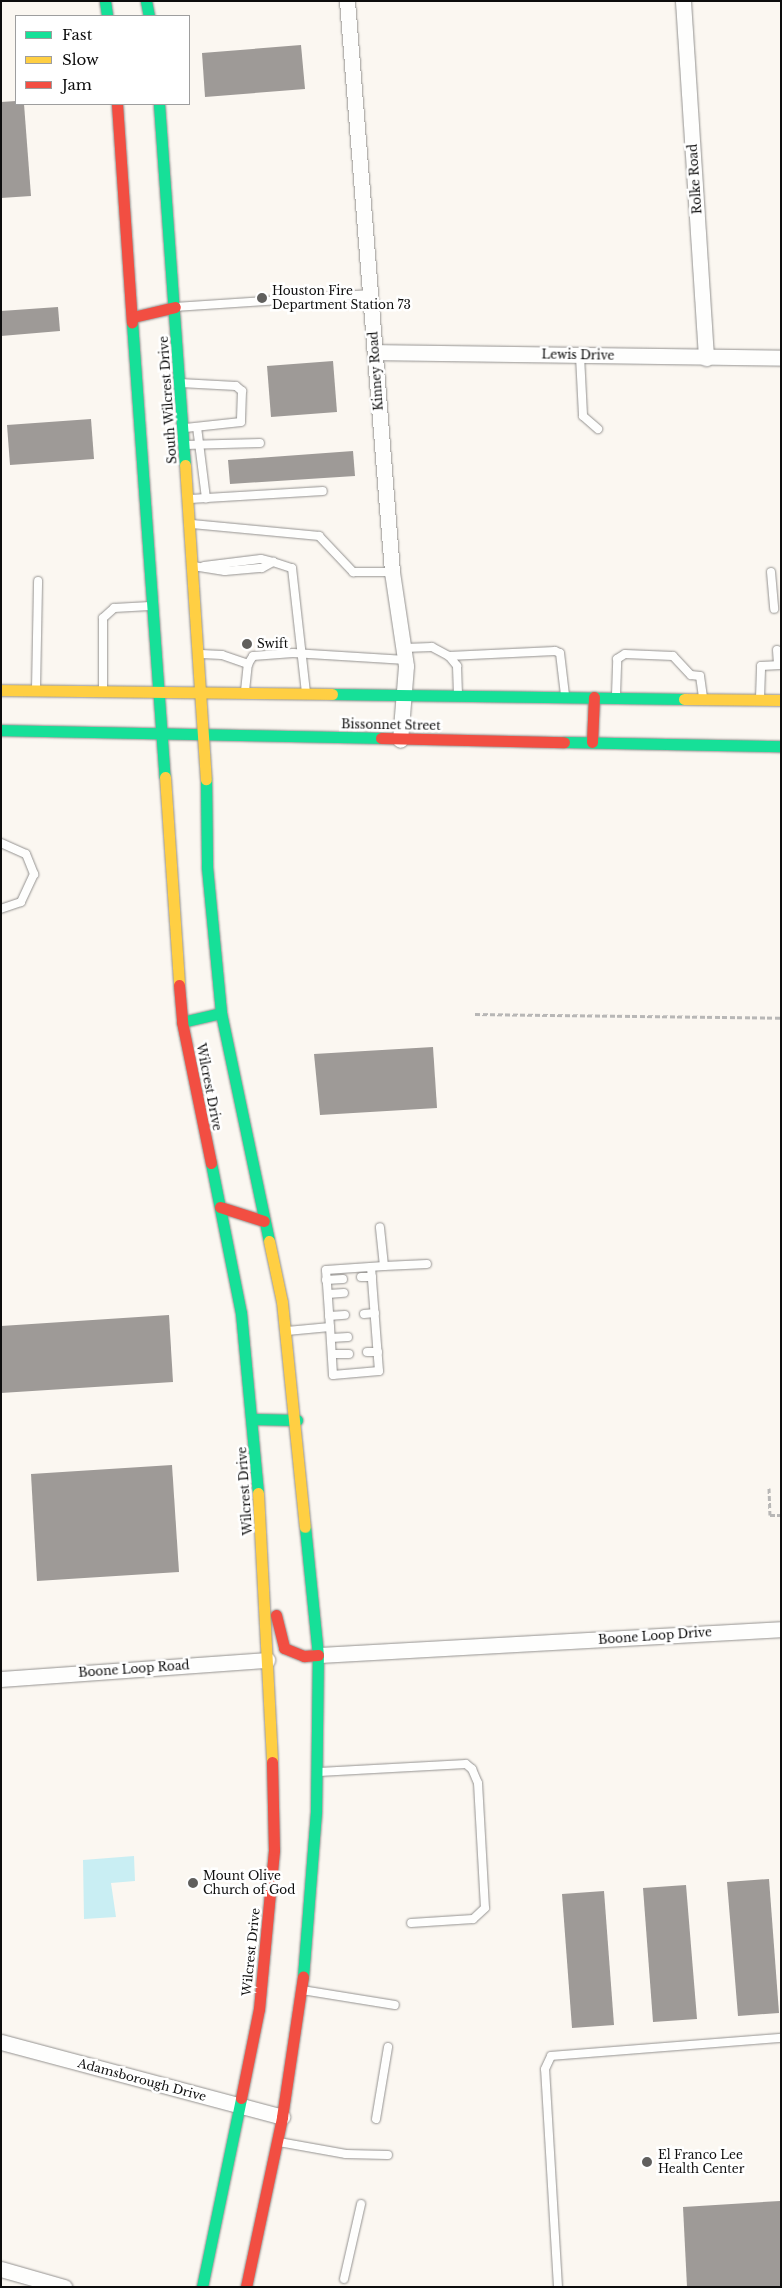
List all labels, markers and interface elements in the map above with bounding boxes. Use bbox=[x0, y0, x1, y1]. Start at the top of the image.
legend bbox=[15, 15, 190, 105]
text: Fast bbox=[62, 25, 92, 44]
text: Slow bbox=[62, 50, 99, 69]
text: Jam bbox=[62, 75, 92, 94]
street label: Rolke Road bbox=[685, 143, 705, 215]
place label: Houston Fire Department Station 73 bbox=[272, 284, 411, 312]
marker: Houston Fire Department Station 73 bbox=[256, 292, 268, 304]
street label: Kinney Road bbox=[366, 331, 386, 411]
street label: South Wilcrest Drive bbox=[156, 335, 180, 465]
street label: Lewis Drive bbox=[541, 347, 615, 363]
place label: Swift bbox=[257, 637, 288, 651]
marker: Swift bbox=[241, 638, 253, 650]
street label: Bissonnet Street bbox=[341, 717, 441, 733]
street label: Wilcrest Drive bbox=[193, 1042, 225, 1132]
street label: Wilcrest Drive bbox=[235, 1446, 255, 1536]
street label: Boone Loop Drive bbox=[598, 1625, 712, 1647]
street label: Boone Loop Road bbox=[78, 1658, 190, 1680]
place label: Mount Olive Church of God bbox=[203, 1869, 295, 1897]
marker: Mount Olive Church of God bbox=[187, 1877, 199, 1889]
street label: Wilcrest Drive bbox=[239, 1907, 263, 1997]
street label: Adamsborough Drive bbox=[76, 2056, 208, 2104]
place label: El Franco Lee Health Center bbox=[658, 2148, 744, 2176]
marker: El Franco Lee Health Center bbox=[640, 2155, 654, 2169]

